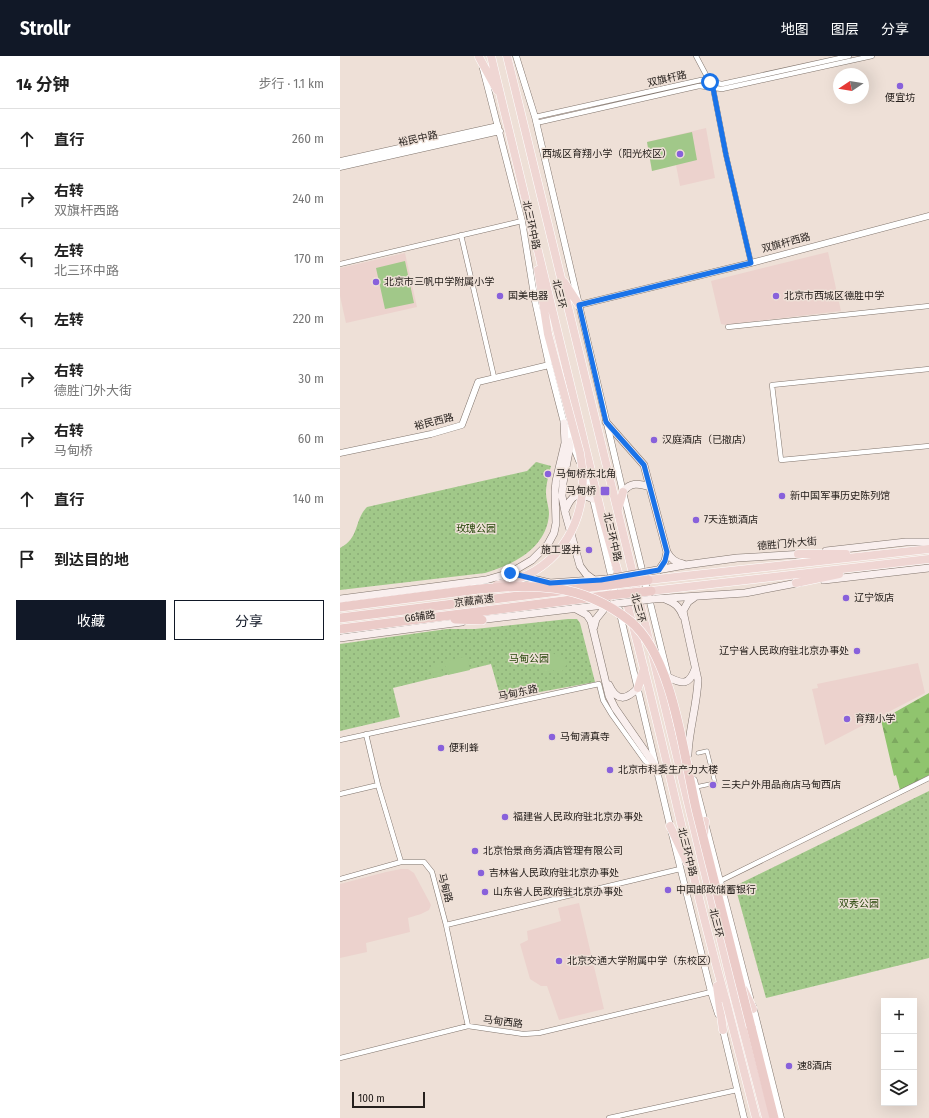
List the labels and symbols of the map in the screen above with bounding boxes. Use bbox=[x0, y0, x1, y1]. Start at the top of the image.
north arrow bbox=[833, 68, 869, 104]
street label: 双旗杆路 bbox=[646, 69, 688, 89]
route start bbox=[701, 73, 719, 91]
marker: 便宜坊 bbox=[895, 81, 905, 91]
place label: 便宜坊 bbox=[885, 92, 915, 104]
street label: 裕民中路 bbox=[397, 129, 439, 149]
place label: 西城区育翔小学（阳光校区） bbox=[542, 148, 672, 160]
marker: 西城区育翔小学（阳光校区） bbox=[675, 149, 685, 159]
street label: 北三环中路 bbox=[520, 199, 542, 251]
street label: 双旗杆西路 bbox=[760, 231, 812, 255]
place label: 北京市三帆中学附属小学 bbox=[384, 276, 494, 288]
marker: 北京市三帆中学附属小学 bbox=[371, 277, 381, 287]
street label: 北三环 bbox=[550, 278, 568, 310]
place label: 国美电器 bbox=[508, 290, 548, 302]
place label: 北京市西城区德胜中学 bbox=[784, 290, 884, 302]
marker: 国美电器 bbox=[495, 291, 505, 301]
marker: 北京市西城区德胜中学 bbox=[771, 291, 781, 301]
street label: 裕民西路 bbox=[413, 411, 455, 433]
place label: 汉庭酒店（已撤店） bbox=[662, 434, 752, 446]
marker: 汉庭酒店（已撤店） bbox=[649, 435, 659, 445]
place label: 马甸桥东北角 bbox=[556, 468, 616, 480]
marker: 马甸桥东北角 bbox=[543, 469, 553, 479]
place label: 马甸桥 bbox=[566, 485, 596, 497]
marker: 马甸桥 bbox=[599, 485, 611, 497]
place label: 新中国军事历史陈列馆 bbox=[790, 490, 890, 502]
marker: 新中国军事历史陈列馆 bbox=[777, 491, 787, 501]
street label: 北三环中路 bbox=[601, 511, 623, 563]
place label: 7天连锁酒店 bbox=[704, 514, 758, 526]
marker: 7天连锁酒店 bbox=[691, 515, 701, 525]
park label: 玫瑰公园 bbox=[456, 523, 496, 535]
street label: 德胜门外大街 bbox=[757, 535, 817, 553]
place label: 施工竖井 bbox=[541, 544, 581, 556]
marker: 施工竖井 bbox=[584, 545, 594, 555]
route end bbox=[501, 564, 519, 582]
street label: 北三环 bbox=[628, 592, 648, 624]
place label: 辽宁饭店 bbox=[854, 592, 894, 604]
street label: 京藏高速 bbox=[453, 593, 495, 609]
marker: 辽宁饭店 bbox=[841, 593, 851, 603]
street label: G6辅路 bbox=[404, 609, 436, 625]
place label: 辽宁省人民政府驻北京办事处 bbox=[719, 645, 849, 657]
marker: 辽宁省人民政府驻北京办事处 bbox=[852, 646, 862, 656]
park label: 马甸公园 bbox=[509, 653, 549, 665]
street label: 马甸东路 bbox=[497, 683, 539, 703]
place label: 育翔小学 bbox=[855, 713, 895, 725]
marker: 育翔小学 bbox=[842, 714, 852, 724]
place label: 马甸清真寺 bbox=[560, 731, 610, 743]
marker: 马甸清真寺 bbox=[547, 732, 557, 742]
place label: 便利蜂 bbox=[449, 742, 479, 754]
marker: 便利蜂 bbox=[436, 743, 446, 753]
place label: 北京市科委生产力大楼 bbox=[618, 764, 718, 776]
marker: 北京市科委生产力大楼 bbox=[605, 765, 615, 775]
place label: 三夫户外用品商店马甸西店 bbox=[721, 779, 841, 791]
marker: 三夫户外用品商店马甸西店 bbox=[708, 780, 718, 790]
place label: 福建省人民政府驻北京办事处 bbox=[513, 811, 643, 823]
marker: 福建省人民政府驻北京办事处 bbox=[500, 812, 510, 822]
street label: 北三环中路 bbox=[675, 826, 699, 878]
place label: 北京怡景商务酒店管理有限公司 bbox=[483, 845, 623, 857]
marker: 北京怡景商务酒店管理有限公司 bbox=[470, 846, 480, 856]
place label: 吉林省人民政府驻北京办事处 bbox=[489, 867, 619, 879]
marker: 吉林省人民政府驻北京办事处 bbox=[476, 868, 486, 878]
street label: 马甸路 bbox=[435, 872, 455, 904]
place label: 中国邮政储蓄银行 bbox=[676, 884, 756, 896]
marker: 中国邮政储蓄银行 bbox=[663, 885, 673, 895]
place label: 山东省人民政府驻北京办事处 bbox=[493, 886, 623, 898]
marker: 山东省人民政府驻北京办事处 bbox=[480, 887, 490, 897]
park label: 双秀公园 bbox=[839, 898, 879, 910]
street label: 北三环 bbox=[707, 907, 725, 939]
place label: 北京交通大学附属中学（东校区） bbox=[567, 955, 717, 967]
marker: 北京交通大学附属中学（东校区） bbox=[554, 956, 564, 966]
street label: 马甸西路 bbox=[482, 1014, 524, 1030]
place label: 速8酒店 bbox=[797, 1060, 832, 1072]
marker: 速8酒店 bbox=[784, 1061, 794, 1071]
scale bar bbox=[352, 1090, 425, 1109]

